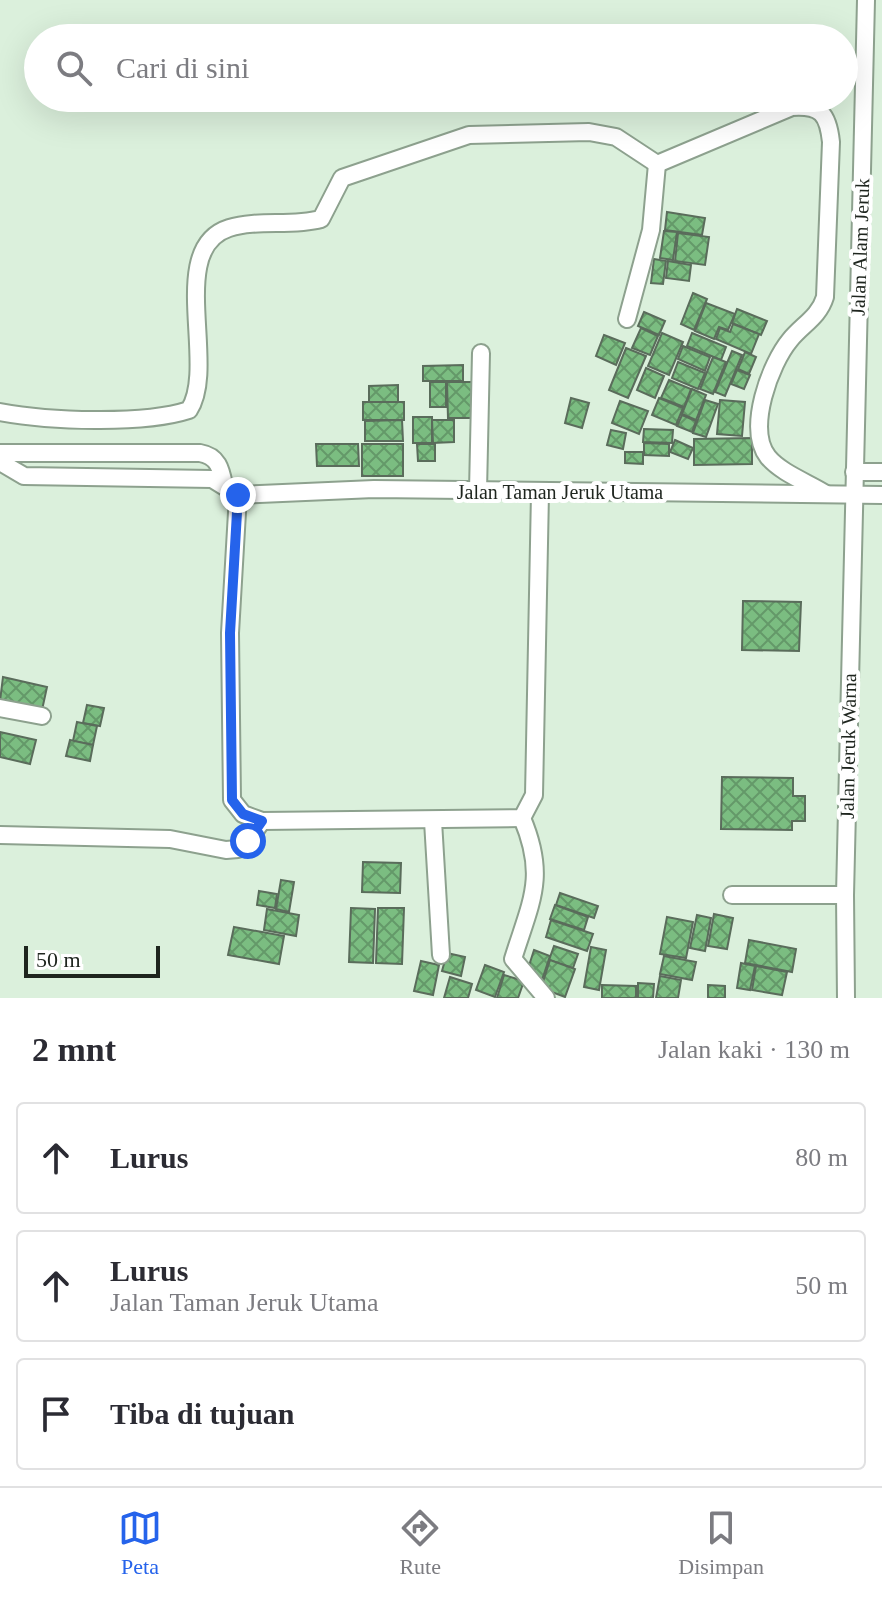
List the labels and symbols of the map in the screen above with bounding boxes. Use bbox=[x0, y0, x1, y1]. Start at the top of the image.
street label: Jalan Alam Jeruk bbox=[847, 178, 873, 316]
route end bbox=[220, 477, 256, 513]
street label: Jalan Taman Jeruk Utama bbox=[457, 481, 663, 503]
street label: Jalan Jeruk Warna bbox=[836, 673, 860, 819]
route start bbox=[230, 823, 266, 859]
scale bar bbox=[24, 942, 160, 978]

